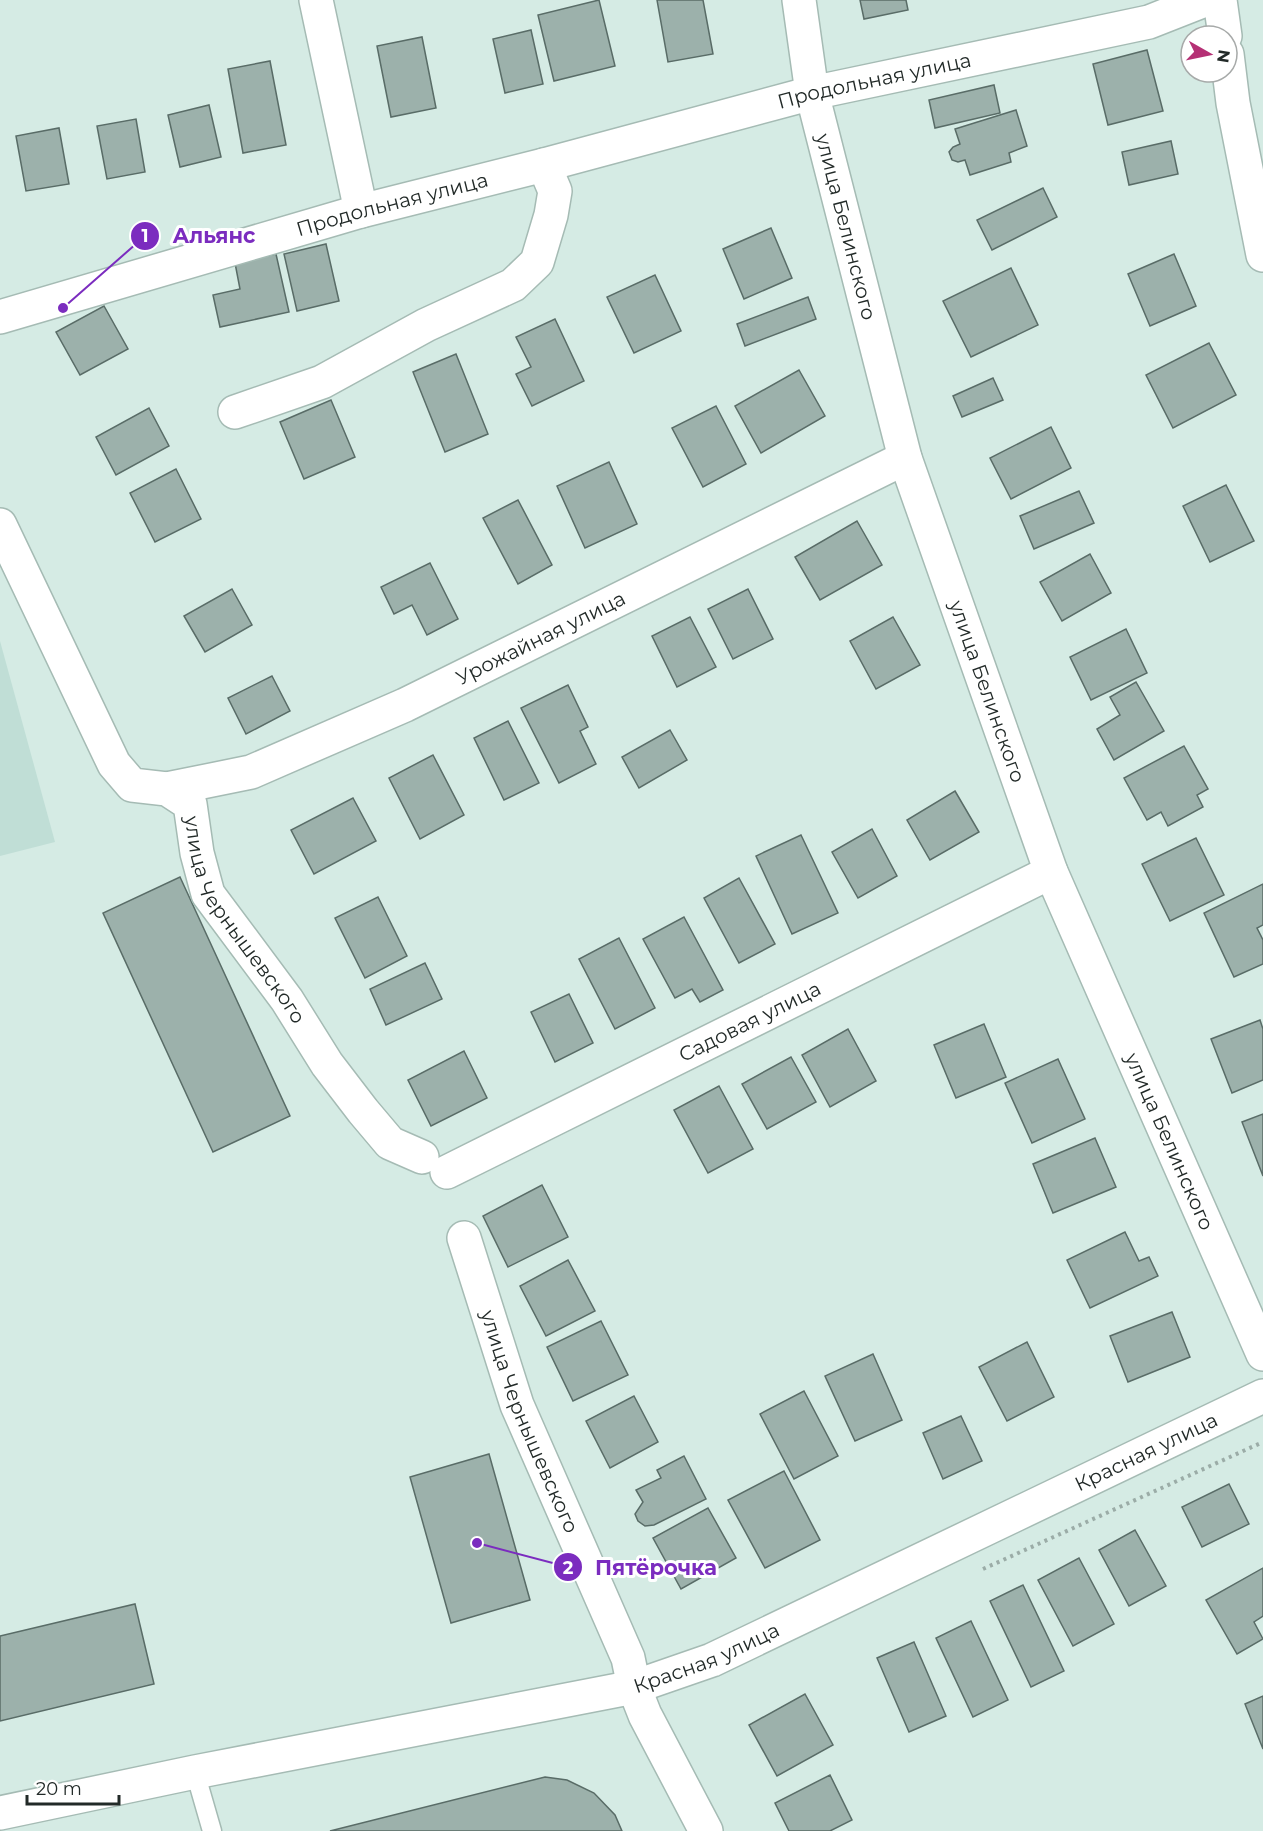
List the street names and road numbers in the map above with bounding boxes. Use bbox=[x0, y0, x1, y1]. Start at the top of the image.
street label: Продольная улица bbox=[775, 48, 973, 114]
street label: улица Белинского bbox=[811, 130, 881, 322]
street label: Продольная улица bbox=[293, 168, 491, 241]
street label: Урожайная улица bbox=[452, 586, 629, 690]
street label: улица Белинского bbox=[944, 596, 1030, 786]
street label: улица Чернышевского bbox=[180, 813, 311, 1028]
street label: Садовая улица bbox=[675, 976, 825, 1067]
street label: улица Белинского bbox=[1120, 1048, 1219, 1234]
street label: улица Чернышевского bbox=[475, 1306, 584, 1537]
street label: Красная улица bbox=[1071, 1408, 1221, 1496]
street label: Красная улица bbox=[630, 1618, 783, 1698]

